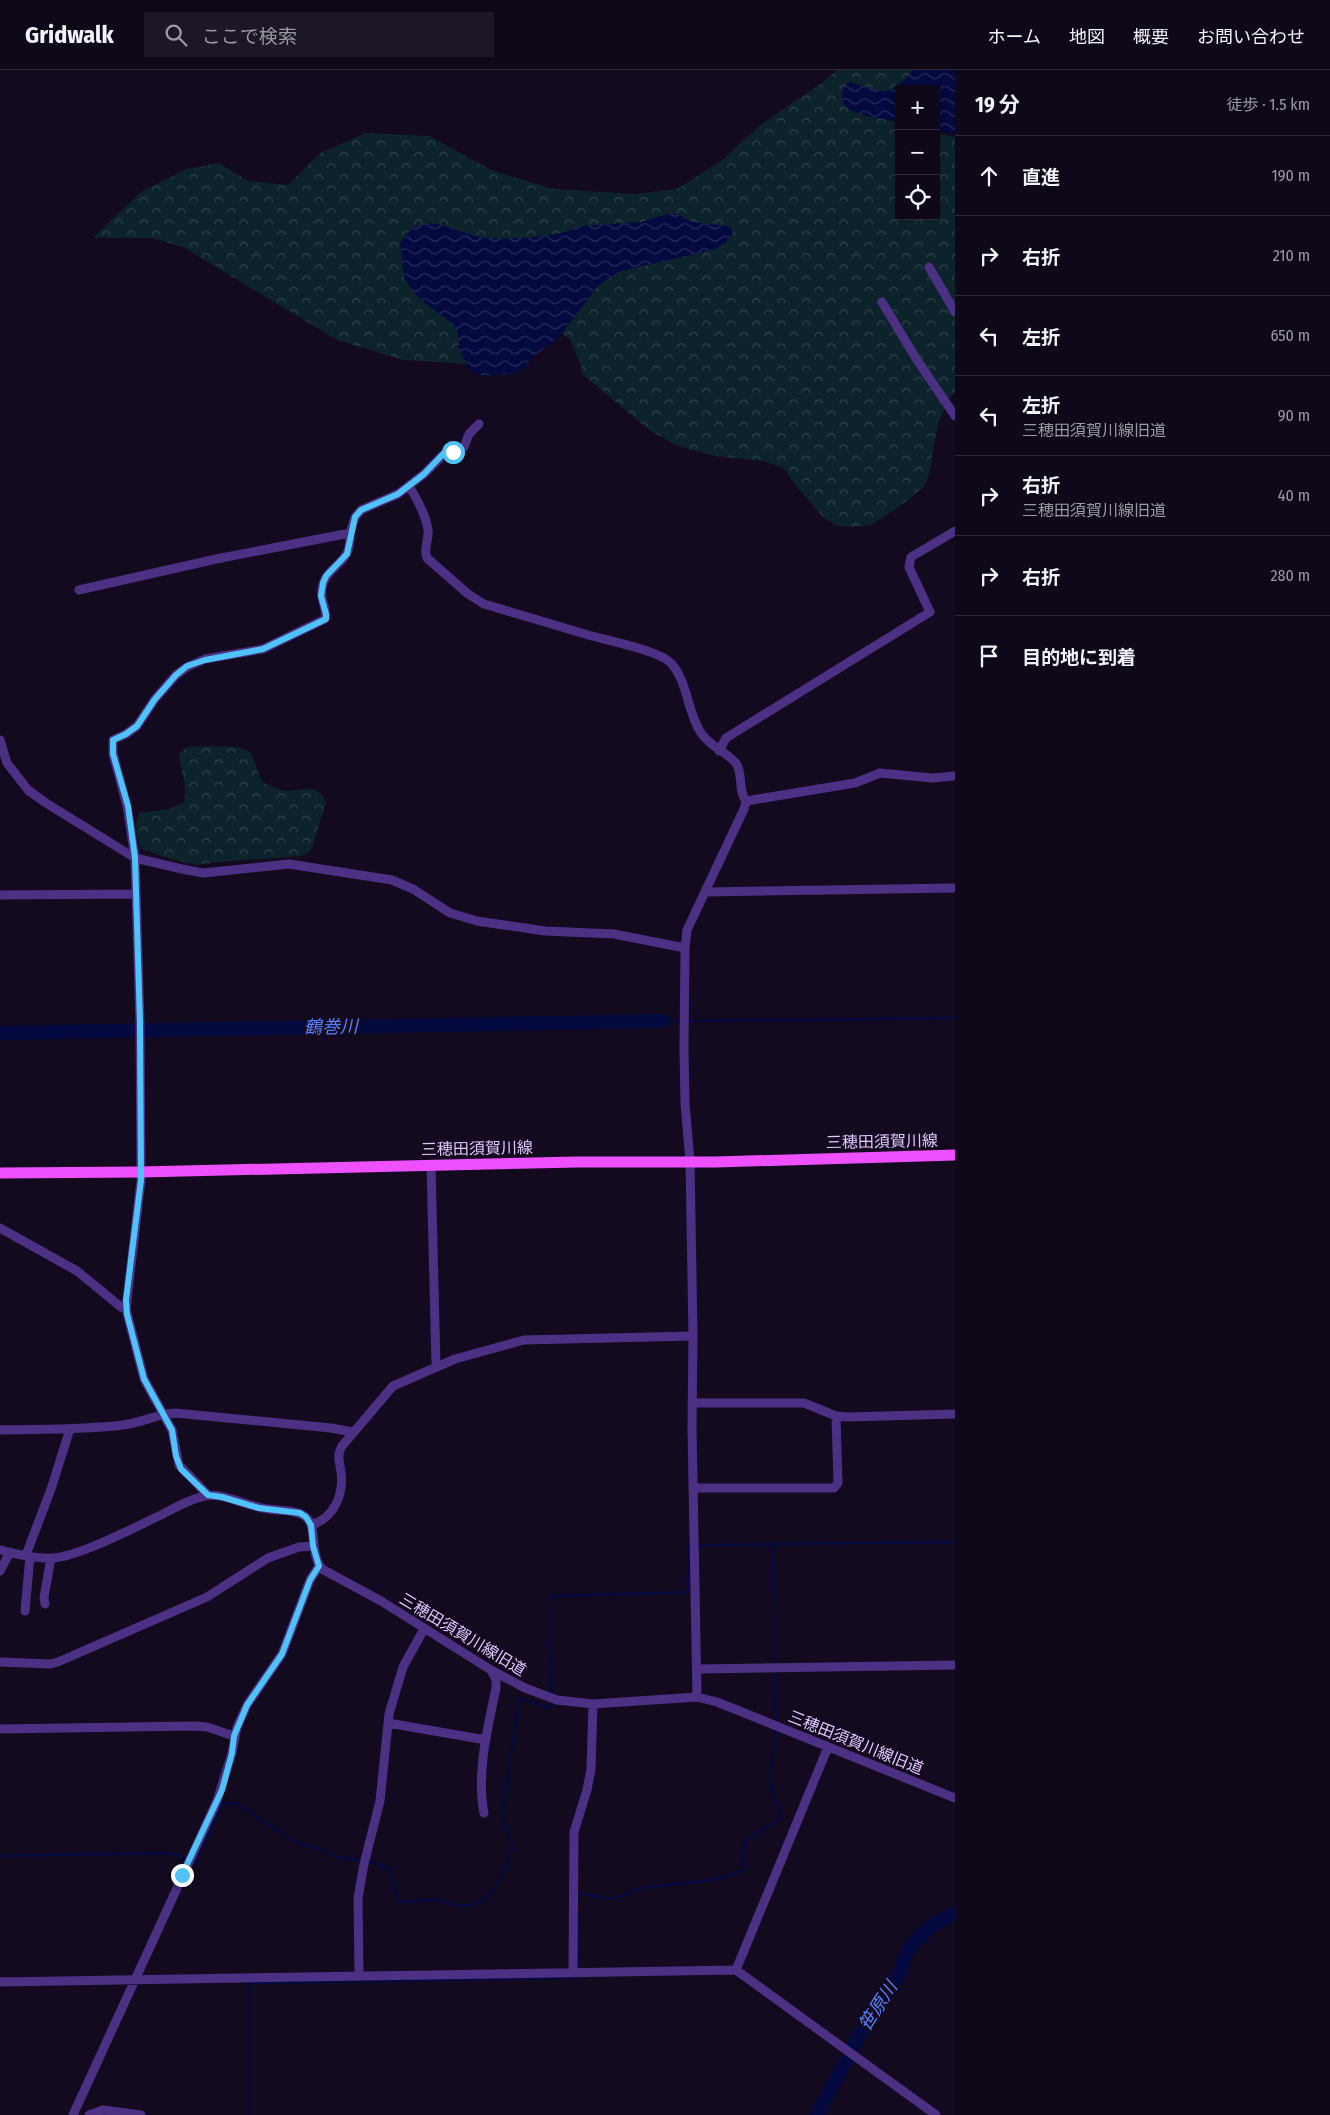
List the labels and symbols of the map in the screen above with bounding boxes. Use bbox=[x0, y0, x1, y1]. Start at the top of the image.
route start bbox=[442, 441, 465, 464]
water label: 鶴巻川 bbox=[304, 1015, 360, 1038]
street label: 三穂田須賀川線 bbox=[826, 1131, 938, 1152]
street label: 三穂田須賀川線 bbox=[421, 1138, 533, 1159]
street label: 三穂田須賀川線旧道 bbox=[396, 1589, 529, 1680]
street label: 三穂田須賀川線旧道 bbox=[785, 1707, 926, 1778]
route end bbox=[171, 1864, 194, 1887]
water label: 笹原川 bbox=[854, 1976, 903, 2035]

